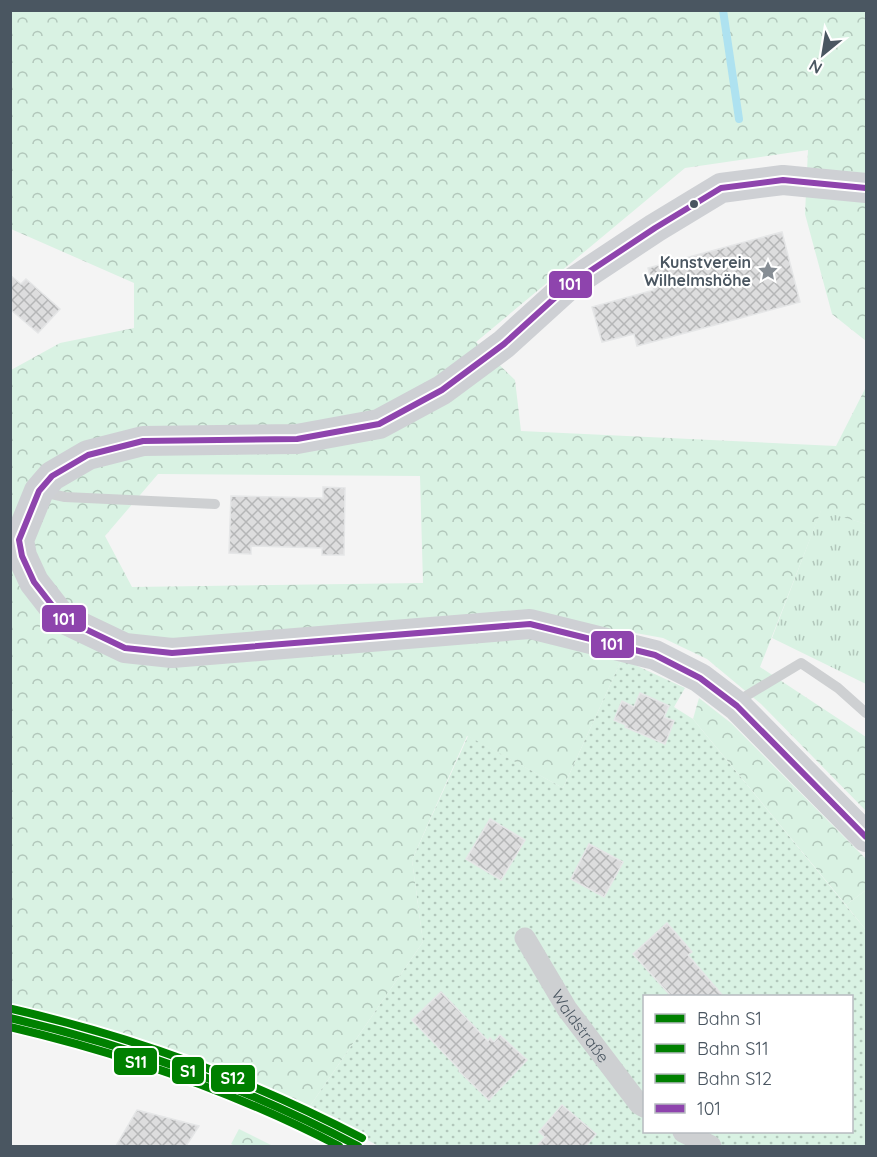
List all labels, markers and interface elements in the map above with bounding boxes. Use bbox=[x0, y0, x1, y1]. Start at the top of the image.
north arrow bbox=[793, 24, 853, 84]
text: N bbox=[805, 55, 826, 79]
unlabelled marker bbox=[688, 198, 700, 210]
place label: Kunstverein Wilhelmshöhe bbox=[644, 252, 751, 290]
place icon: Kunstverein Wilhelmshöhe bbox=[756, 259, 780, 283]
line badge: 101 bbox=[548, 270, 593, 299]
text: 101 bbox=[559, 274, 581, 294]
line badge: 101 bbox=[41, 604, 87, 633]
text: 101 bbox=[53, 609, 75, 629]
line badge: 101 bbox=[590, 630, 635, 659]
text: 101 bbox=[601, 634, 623, 654]
street label: Waldstraße bbox=[548, 986, 614, 1066]
legend bbox=[643, 995, 853, 1133]
text: Bahn S1 bbox=[697, 1007, 762, 1030]
text: Bahn S11 bbox=[697, 1037, 769, 1060]
line badge: S11 bbox=[113, 1047, 158, 1076]
text: S11 bbox=[125, 1052, 147, 1072]
line badge: S1 bbox=[171, 1056, 205, 1085]
text: S1 bbox=[180, 1061, 196, 1081]
line badge: S12 bbox=[210, 1064, 256, 1093]
text: Bahn S12 bbox=[697, 1067, 772, 1090]
text: S12 bbox=[221, 1068, 245, 1088]
text: 101 bbox=[697, 1097, 721, 1120]

